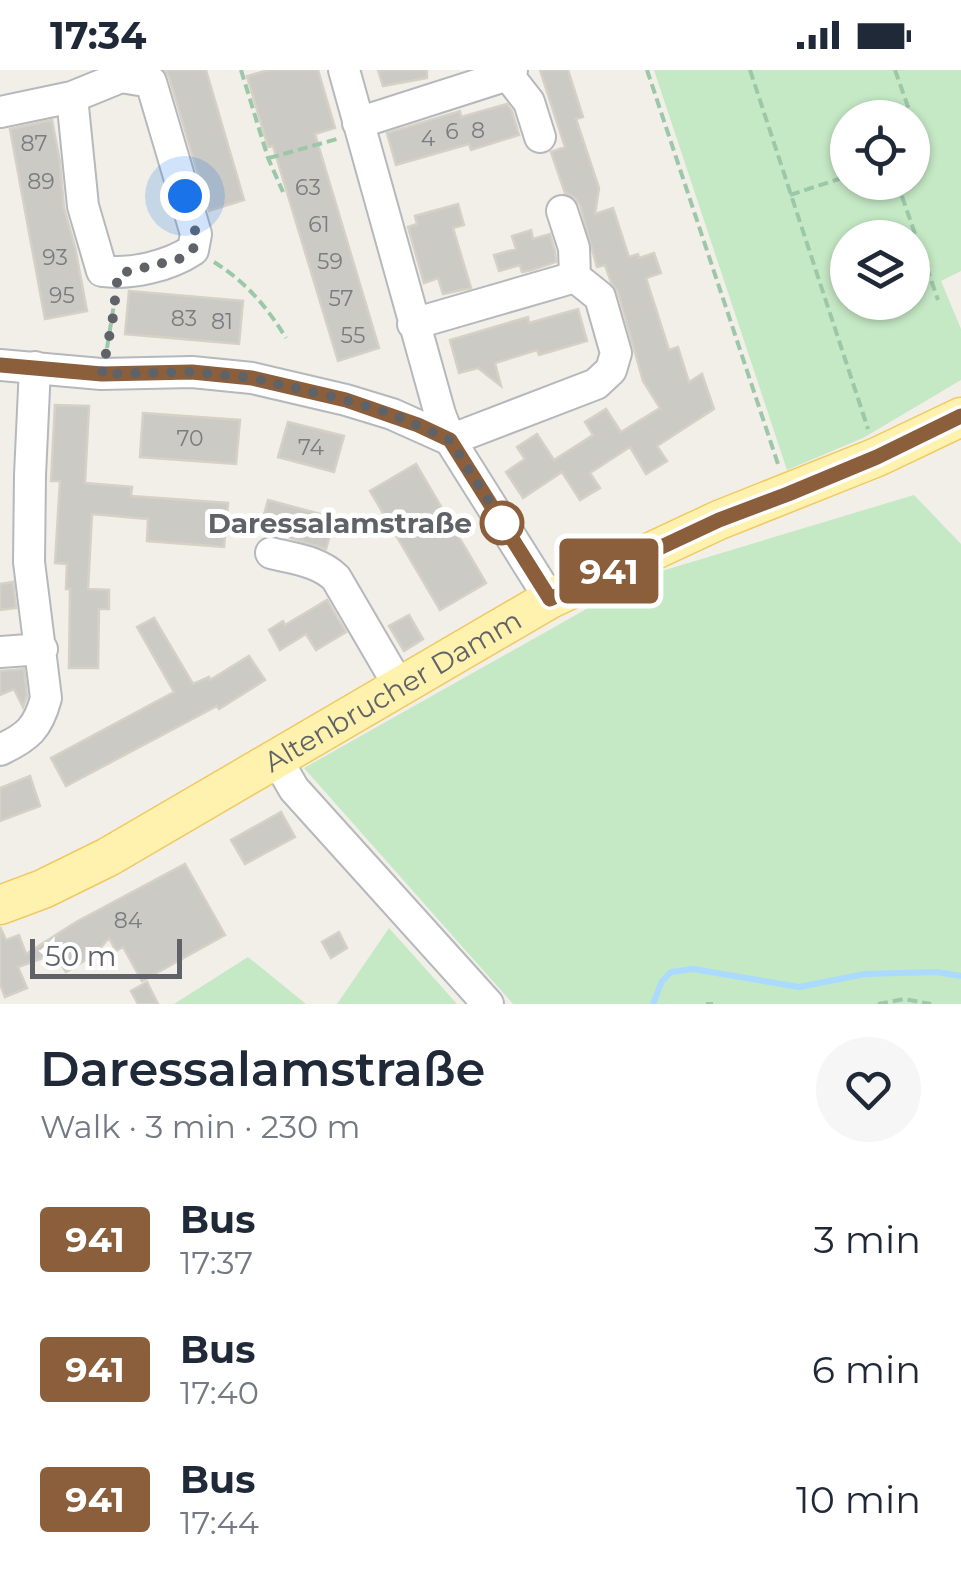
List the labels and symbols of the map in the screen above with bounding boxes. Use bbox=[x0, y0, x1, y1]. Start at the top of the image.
house number: 8 bbox=[471, 117, 485, 144]
house number: 6 bbox=[445, 118, 459, 145]
house number: 4 bbox=[421, 125, 436, 152]
house number: 87 bbox=[21, 130, 48, 157]
house number: 89 bbox=[27, 168, 55, 195]
your location bbox=[160, 171, 210, 221]
house number: 63 bbox=[295, 174, 321, 201]
house number: 61 bbox=[308, 211, 330, 238]
house number: 93 bbox=[42, 244, 68, 271]
house number: 59 bbox=[317, 248, 343, 275]
house number: 95 bbox=[49, 282, 75, 309]
house number: 57 bbox=[328, 285, 354, 312]
house number: 83 bbox=[171, 305, 197, 332]
house number: 81 bbox=[211, 308, 233, 335]
house number: 55 bbox=[341, 322, 365, 349]
house number: 70 bbox=[176, 425, 204, 452]
house number: 74 bbox=[298, 434, 324, 461]
marker: Daressalamstraße bbox=[481, 502, 523, 544]
place label: Daressalamstraße bbox=[208, 506, 472, 540]
line badge: 941 bbox=[552, 538, 666, 604]
street label: Altenbrucher Damm bbox=[258, 602, 527, 779]
house number: 84 bbox=[114, 907, 143, 934]
scale bar bbox=[30, 934, 182, 978]

